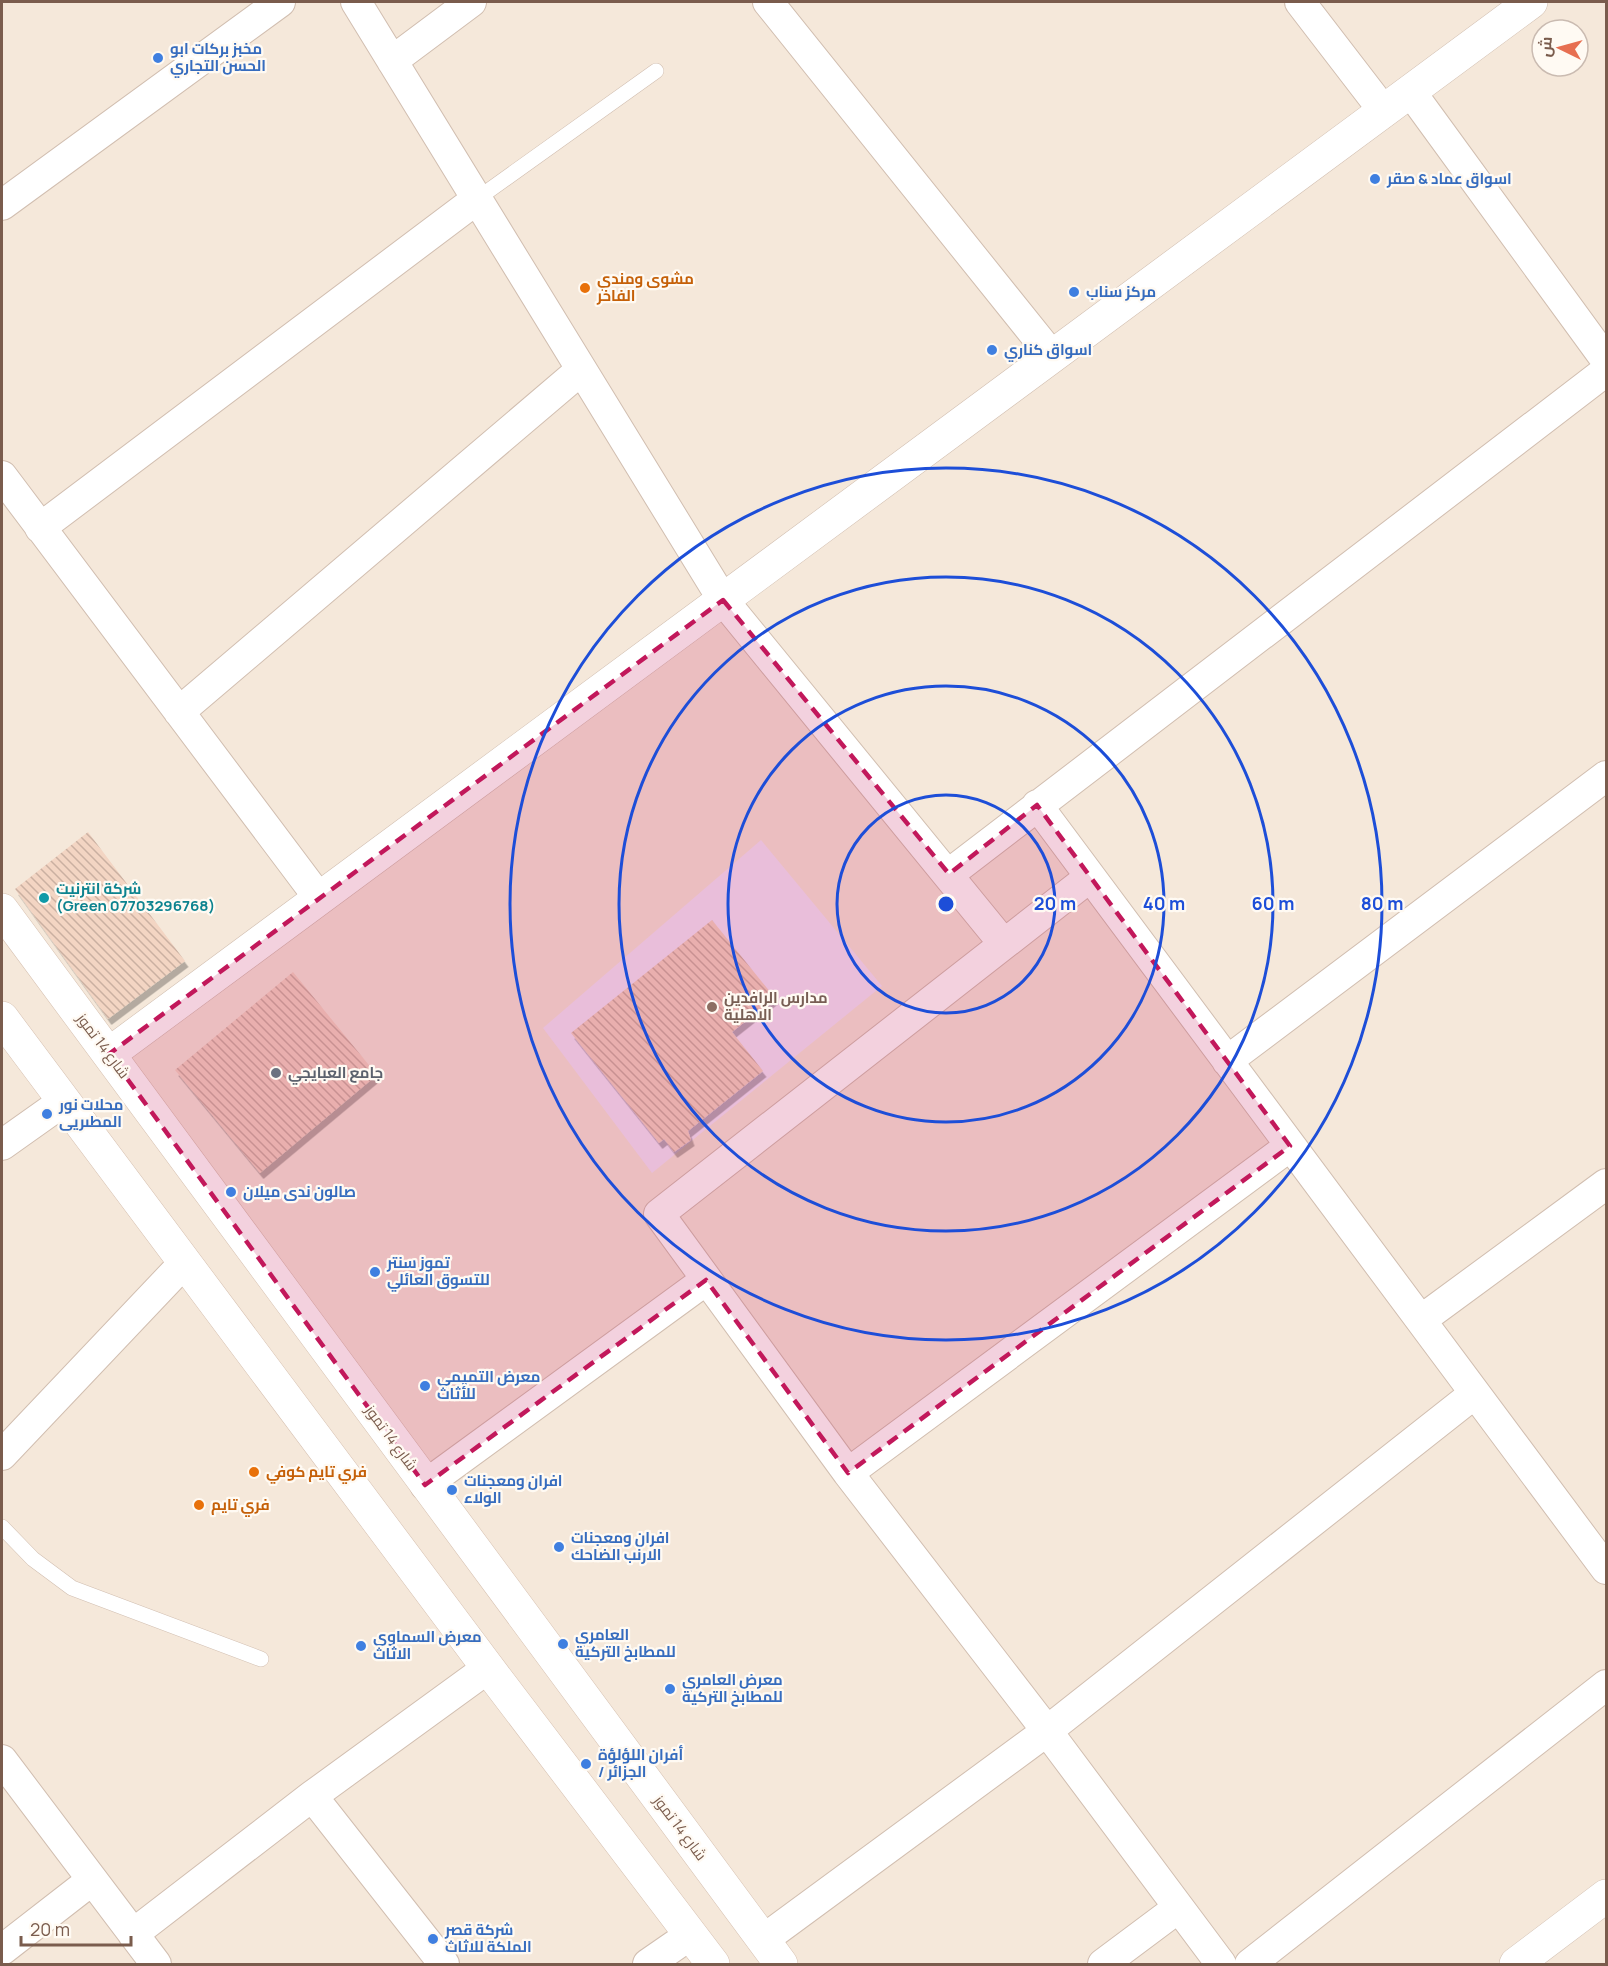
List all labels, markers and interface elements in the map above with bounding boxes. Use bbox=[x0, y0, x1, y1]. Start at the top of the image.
north arrow bbox=[1530, 18, 1590, 78]
text: ش bbox=[1533, 36, 1557, 58]
place label: مخبز بركات ابو الحسن التجاري bbox=[170, 38, 266, 78]
marker: مخبز بركات ابو الحسن التجاري bbox=[151, 51, 165, 65]
place label: اسواق عماد & صقر bbox=[1386, 168, 1512, 189]
marker: اسواق عماد & صقر bbox=[1368, 172, 1382, 186]
place label: مشوى ومندي الفاخر bbox=[596, 268, 694, 306]
marker: مشوى ومندي الفاخر bbox=[578, 281, 592, 295]
place label: مركز سناب bbox=[1086, 281, 1156, 302]
marker: مركز سناب bbox=[1067, 285, 1081, 299]
place label: اسواق كناري bbox=[1004, 339, 1092, 362]
marker: اسواق كناري bbox=[985, 343, 999, 357]
place label: شركة انترنيت (Green 07703296768) bbox=[56, 878, 215, 916]
marker: شركة انترنيت (Green 07703296768) bbox=[37, 891, 51, 905]
text: 20 m bbox=[1034, 891, 1076, 915]
text: 40 m bbox=[1143, 891, 1185, 915]
text: 60 m bbox=[1252, 891, 1294, 915]
text: 80 m bbox=[1361, 891, 1403, 915]
centre of rings bbox=[936, 894, 956, 914]
place label: مدارس الرافدين اﻻهلية bbox=[724, 987, 828, 1025]
marker: مدارس الرافدين اﻻهلية bbox=[705, 1000, 719, 1014]
street label: شارع 14 تموز bbox=[71, 1008, 135, 1083]
place label: جامع العبايجي bbox=[288, 1062, 383, 1085]
marker: جامع العبايجي bbox=[269, 1066, 283, 1080]
place label: محلات نور المطىريى bbox=[58, 1094, 124, 1132]
marker: محلات نور المطىريى bbox=[40, 1107, 54, 1121]
place label: صالون ندى ميلان bbox=[243, 1181, 356, 1202]
marker: صالون ندى ميلان bbox=[224, 1185, 238, 1199]
place label: تموز سنتر للتسوق العائلي bbox=[386, 1252, 490, 1292]
marker: تموز سنتر للتسوق العائلي bbox=[368, 1265, 382, 1279]
place label: معرض التميمي للأثاث bbox=[437, 1366, 540, 1404]
marker: معرض التميمي للأثاث bbox=[418, 1379, 432, 1393]
street label: شارع 14 تموز bbox=[359, 1400, 422, 1475]
place label: فري تايم كوفي bbox=[266, 1461, 367, 1484]
marker: فري تايم كوفي bbox=[247, 1465, 261, 1479]
place label: افران ومعجنات الولاء bbox=[464, 1470, 563, 1508]
marker: افران ومعجنات الولاء bbox=[445, 1483, 459, 1497]
place label: فري تايم bbox=[211, 1494, 270, 1517]
marker: فري تايم bbox=[192, 1498, 206, 1512]
place label: افران ومعجنات الارنب الضاحك bbox=[571, 1527, 670, 1565]
marker: افران ومعجنات الارنب الضاحك bbox=[552, 1540, 566, 1554]
place label: العامري للمطابخ التركية bbox=[575, 1624, 676, 1662]
place label: معرض السماوي الاثاث bbox=[373, 1626, 482, 1664]
marker: العامري للمطابخ التركية bbox=[556, 1637, 570, 1651]
marker: معرض السماوي الاثاث bbox=[354, 1639, 368, 1653]
place label: معرض العامري للمطابخ التركية bbox=[682, 1669, 783, 1707]
marker: معرض العامري للمطابخ التركية bbox=[663, 1682, 677, 1696]
place label: أفران اللؤلؤة / الجزائر bbox=[598, 1744, 684, 1782]
marker: أفران اللؤلؤة / الجزائر bbox=[579, 1757, 593, 1771]
street label: شارع 14 تموز bbox=[648, 1790, 712, 1865]
scale bar bbox=[21, 1909, 130, 1947]
text: 20 m bbox=[30, 1917, 70, 1941]
place label: شركة قصر الملكة للاثاث bbox=[444, 1919, 532, 1957]
marker: شركة قصر الملكة للاثاث bbox=[426, 1932, 440, 1946]

